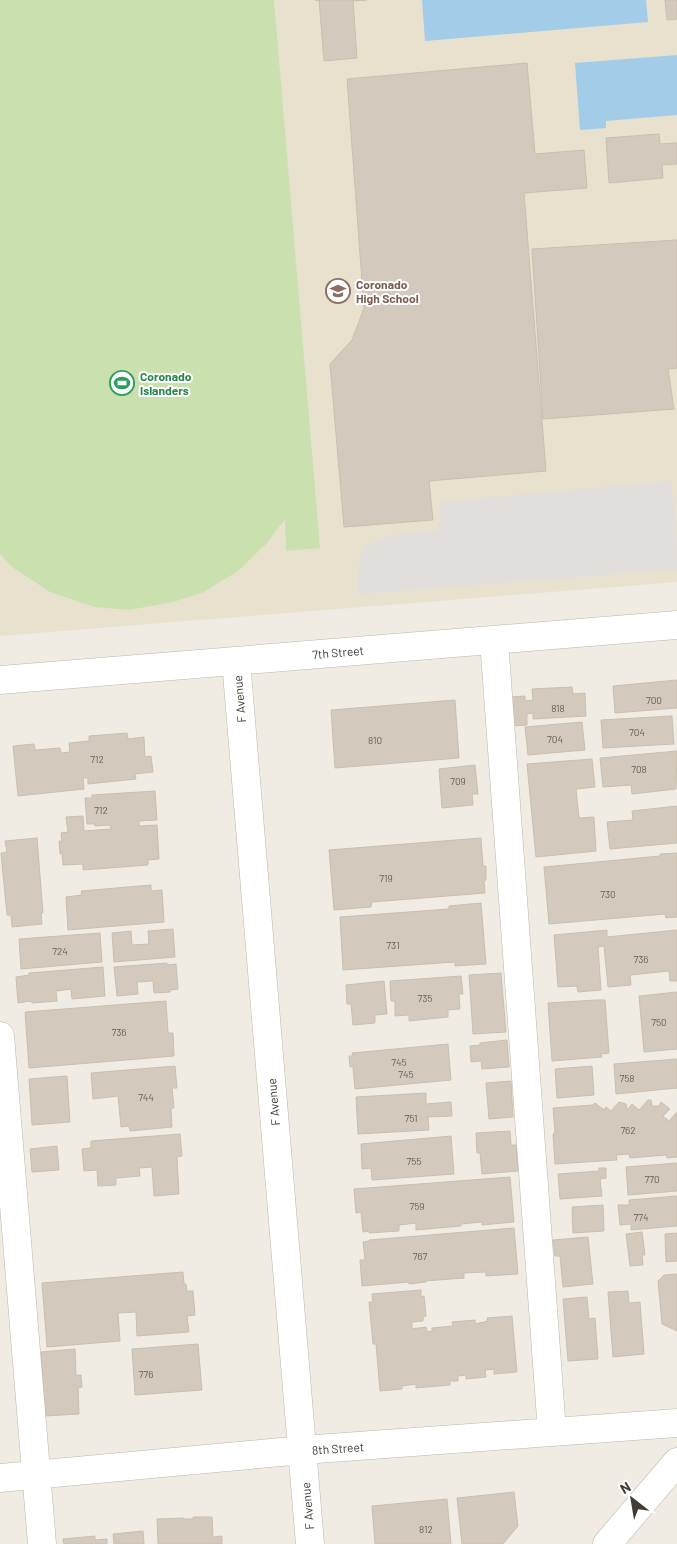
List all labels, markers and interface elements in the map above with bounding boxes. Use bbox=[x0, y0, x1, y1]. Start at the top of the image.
place label: Coronado High School bbox=[356, 277, 419, 305]
school or university icon: Coronado High School bbox=[325, 278, 351, 304]
place label: Coronado Islanders bbox=[140, 369, 192, 397]
sports icon: Coronado Islanders bbox=[109, 370, 135, 396]
street label: 7th Street bbox=[312, 643, 364, 661]
street label: F Avenue bbox=[230, 675, 248, 723]
house number: 700 bbox=[646, 694, 662, 706]
house number: 818 bbox=[551, 702, 565, 714]
house number: 704 bbox=[629, 726, 645, 738]
house number: 704 bbox=[547, 733, 563, 745]
house number: 810 bbox=[368, 734, 382, 746]
house number: 712 bbox=[90, 753, 104, 765]
house number: 708 bbox=[631, 763, 647, 775]
house number: 709 bbox=[450, 775, 466, 787]
house number: 712 bbox=[94, 804, 108, 816]
house number: 719 bbox=[379, 872, 393, 884]
house number: 730 bbox=[600, 888, 616, 900]
house number: 731 bbox=[386, 939, 400, 951]
house number: 724 bbox=[52, 945, 68, 957]
house number: 736 bbox=[633, 953, 649, 965]
house number: 735 bbox=[417, 992, 433, 1004]
house number: 750 bbox=[651, 1016, 667, 1028]
house number: 736 bbox=[111, 1026, 127, 1038]
house number: 745 bbox=[391, 1056, 407, 1068]
house number: 745 bbox=[398, 1068, 414, 1080]
house number: 758 bbox=[619, 1072, 635, 1084]
street label: F Avenue bbox=[264, 1078, 282, 1126]
house number: 744 bbox=[138, 1091, 154, 1103]
house number: 751 bbox=[404, 1112, 418, 1124]
house number: 762 bbox=[620, 1124, 636, 1136]
house number: 755 bbox=[406, 1155, 422, 1167]
house number: 770 bbox=[644, 1173, 660, 1185]
house number: 759 bbox=[409, 1200, 425, 1212]
house number: 774 bbox=[634, 1211, 648, 1223]
house number: 767 bbox=[413, 1250, 428, 1262]
house number: 776 bbox=[139, 1368, 153, 1380]
street label: 8th Street bbox=[311, 1439, 365, 1457]
north arrow bbox=[607, 1474, 657, 1524]
text: N bbox=[617, 1478, 633, 1497]
street label: F Avenue bbox=[298, 1482, 316, 1530]
house number: 812 bbox=[419, 1523, 433, 1535]

